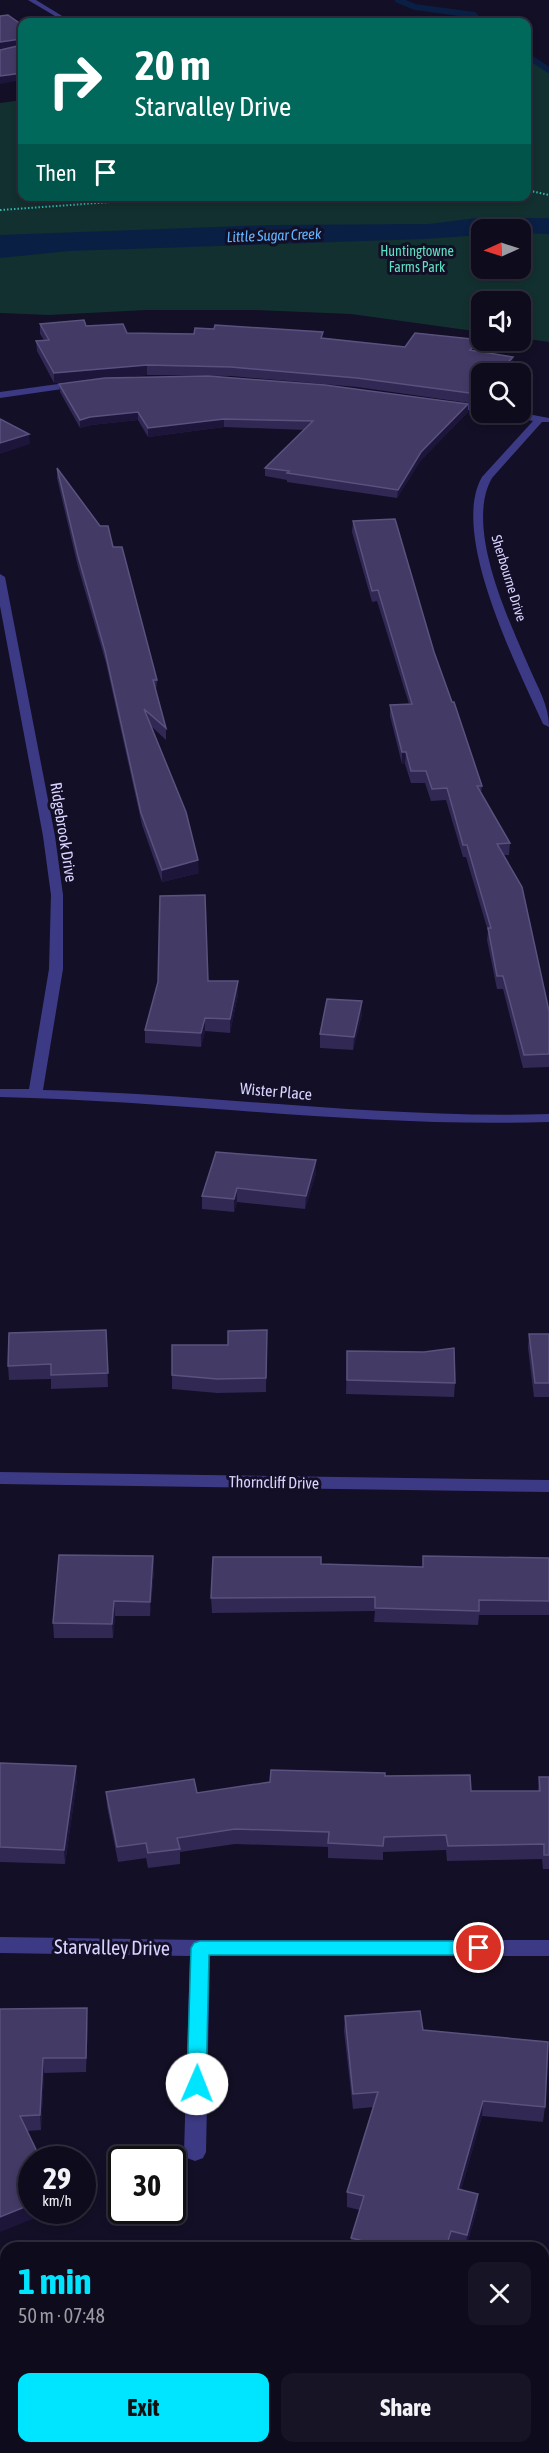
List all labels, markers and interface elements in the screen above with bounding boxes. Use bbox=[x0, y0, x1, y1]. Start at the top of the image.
text: 20 m bbox=[135, 41, 210, 89]
icon: right bbox=[36, 42, 114, 120]
text: Starvalley Drive bbox=[135, 91, 291, 122]
icon: arrive bbox=[89, 156, 122, 189]
text: Then bbox=[36, 160, 77, 186]
north arrow bbox=[471, 219, 531, 279]
map controls bbox=[471, 219, 531, 423]
water label: Little Sugar Creek bbox=[226, 225, 322, 245]
park label: Huntingtowne Farms Park bbox=[380, 243, 454, 275]
button: sound bbox=[471, 291, 531, 351]
button: search bbox=[471, 363, 531, 423]
street label: Sherbourne Drive bbox=[488, 533, 530, 623]
street label: Ridgebrook Drive bbox=[46, 781, 81, 883]
street label: Wister Place bbox=[239, 1079, 313, 1103]
street label: Thorncliff Drive bbox=[229, 1472, 319, 1492]
pin bbox=[453, 1922, 504, 1973]
icon: arrive bbox=[462, 1931, 495, 1964]
street label: Starvalley Drive bbox=[54, 1934, 170, 1960]
position arrow bbox=[165, 2052, 229, 2116]
speed limit sign: 30 bbox=[108, 2146, 186, 2224]
text: 29 bbox=[43, 2161, 71, 2195]
text: km/h bbox=[42, 2192, 72, 2209]
text: 1 min bbox=[18, 2260, 92, 2302]
button: close bbox=[468, 2262, 531, 2325]
text: 50 m · 07:48 bbox=[18, 2304, 105, 2327]
button: Exit bbox=[18, 2373, 269, 2442]
button: Share bbox=[281, 2373, 531, 2442]

